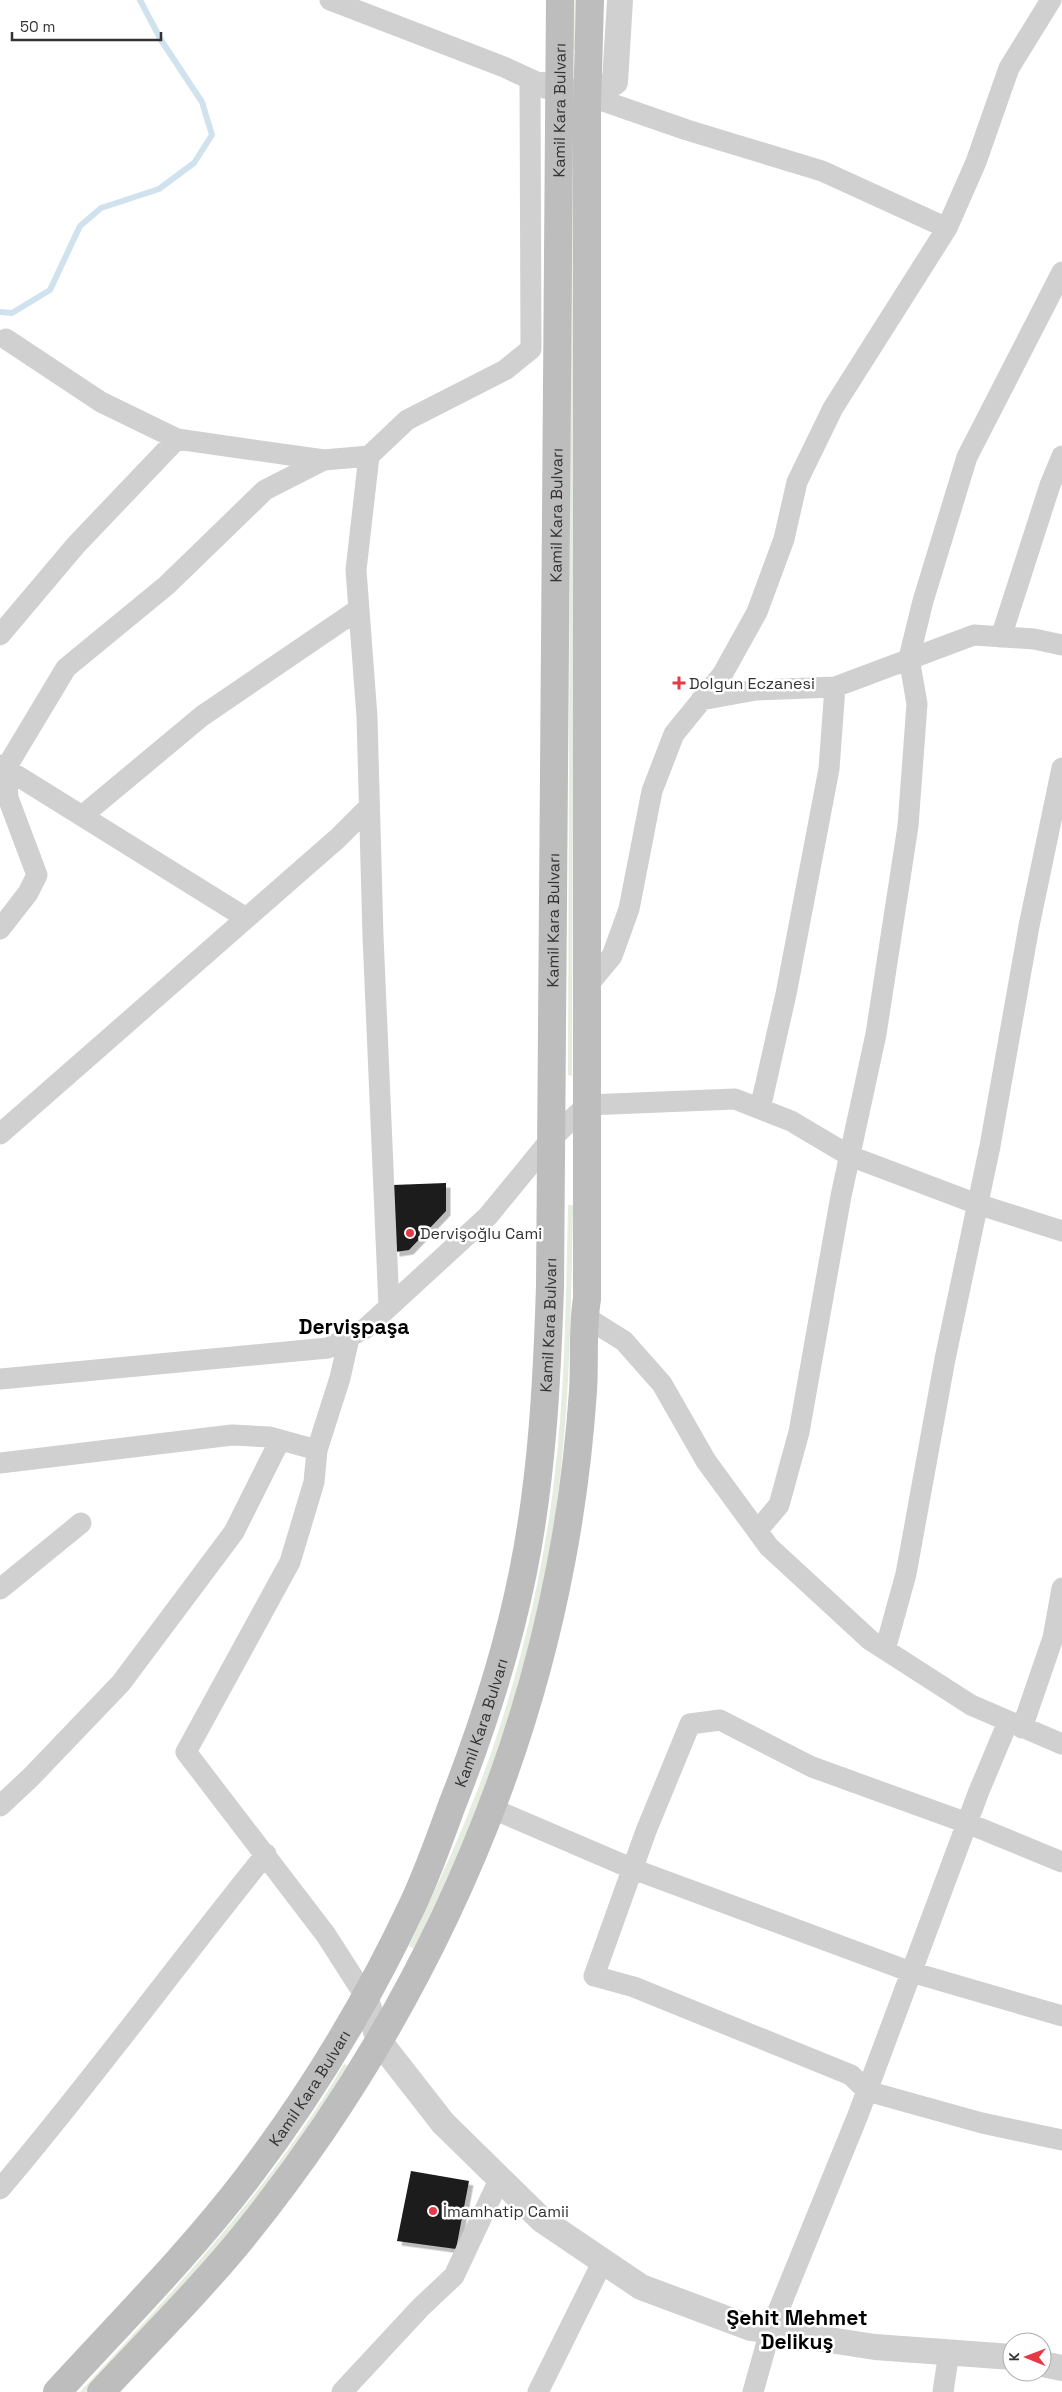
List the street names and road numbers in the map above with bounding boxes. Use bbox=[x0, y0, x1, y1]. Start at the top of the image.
street label: Kamil Kara Bulvarı bbox=[549, 43, 571, 178]
street label: Kamil Kara Bulvarı bbox=[545, 448, 568, 583]
street label: Kamil Kara Bulvarı bbox=[542, 853, 564, 988]
street label: Kamil Kara Bulvarı bbox=[535, 1258, 561, 1393]
street label: Kamil Kara Bulvarı bbox=[450, 1656, 513, 1790]
street label: Kamil Kara Bulvarı bbox=[264, 2026, 355, 2150]

